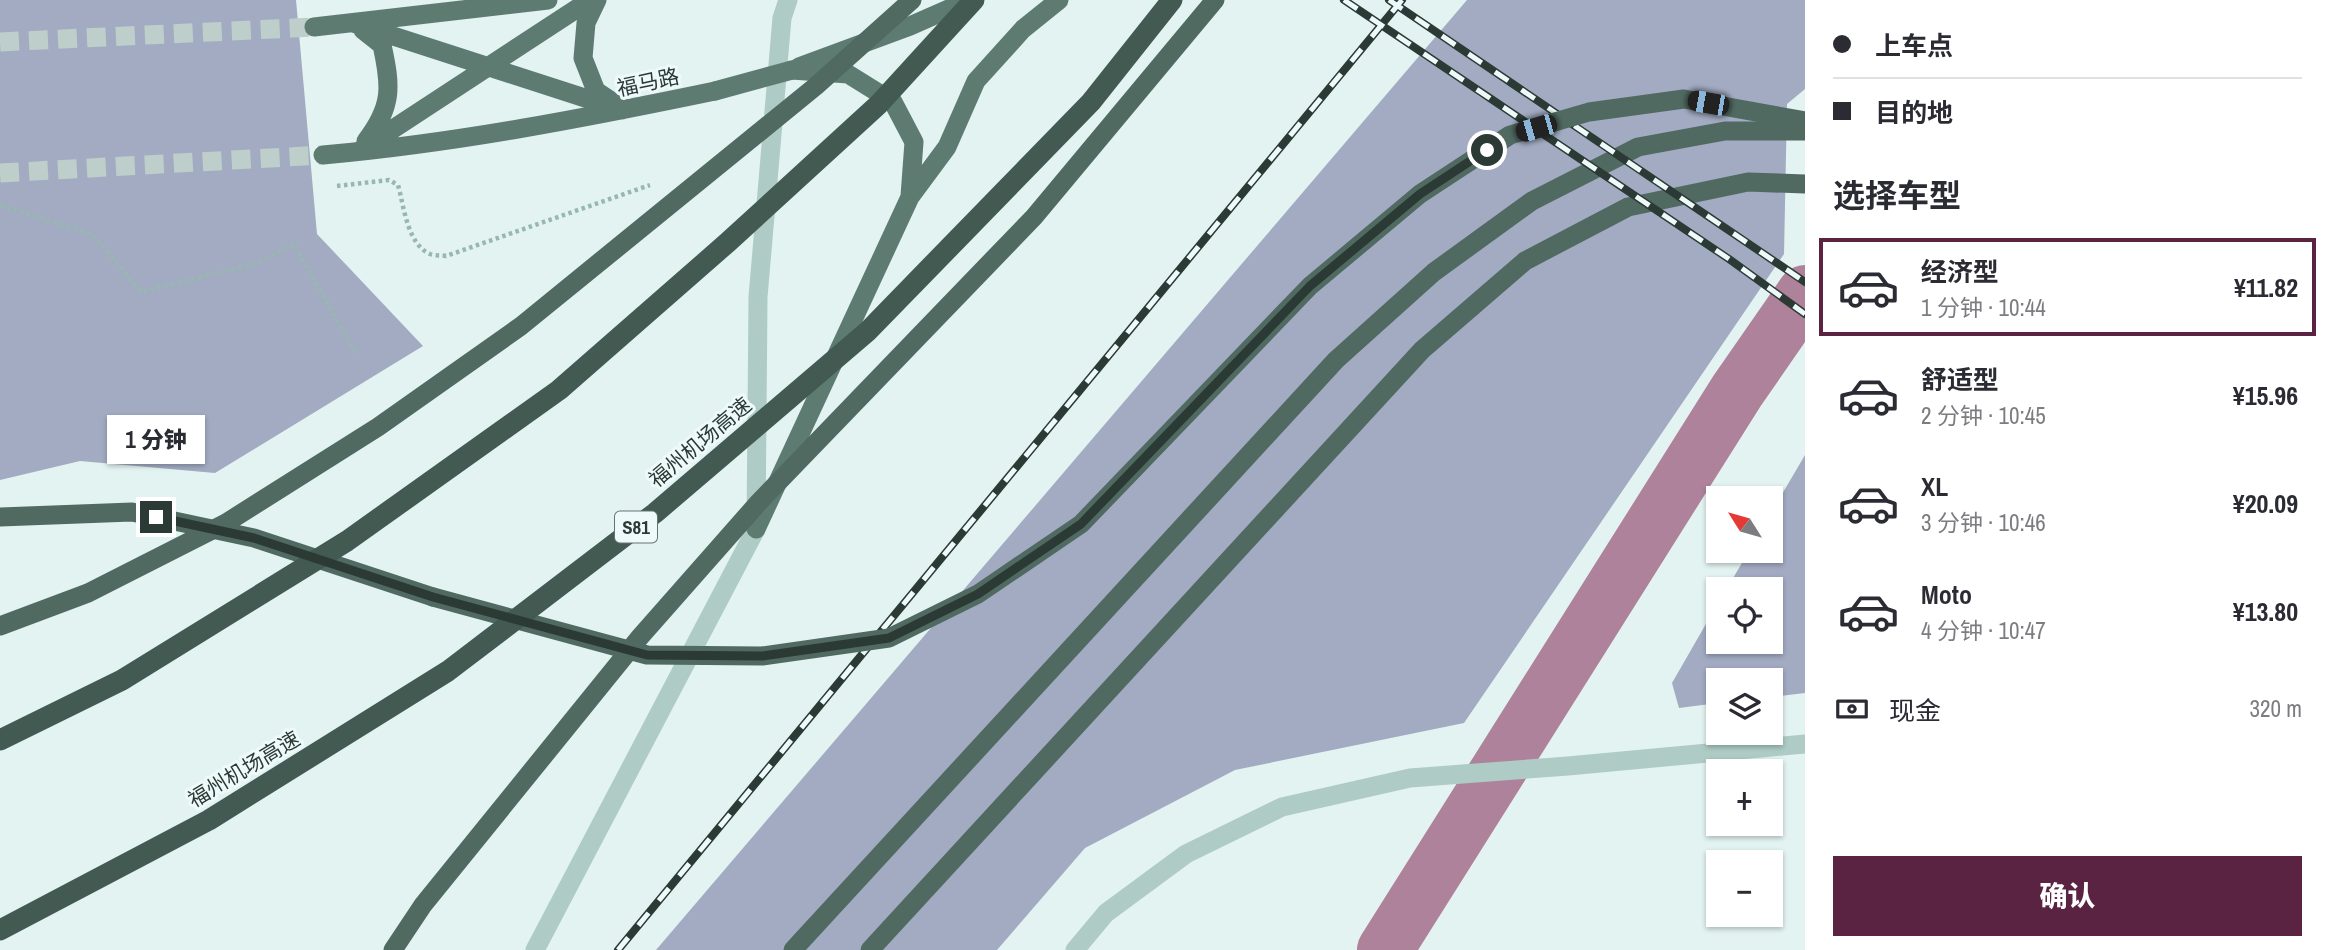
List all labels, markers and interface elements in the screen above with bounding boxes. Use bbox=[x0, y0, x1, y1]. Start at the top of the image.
text: 上车点 bbox=[1875, 28, 1953, 63]
street label: 福马路 bbox=[614, 61, 682, 103]
car bbox=[1686, 89, 1731, 117]
text: 目的地 bbox=[1875, 95, 1953, 130]
car bbox=[1513, 112, 1560, 144]
route start bbox=[1471, 134, 1503, 166]
text: 选择车型 bbox=[1833, 174, 1961, 217]
text: 经济型 bbox=[1921, 254, 1999, 289]
icon: car bbox=[1837, 256, 1900, 319]
text: ¥11.82 bbox=[2234, 270, 2298, 305]
text: 1 分钟 · 10:44 bbox=[1921, 292, 2046, 323]
text: 舒适型 bbox=[1921, 362, 1999, 397]
icon: car bbox=[1837, 364, 1900, 427]
text: ¥15.96 bbox=[2233, 378, 2298, 413]
street label: 福州机场高速 bbox=[642, 390, 758, 494]
text: 2 分钟 · 10:45 bbox=[1921, 400, 2046, 431]
callout: 1 分钟 bbox=[107, 416, 205, 464]
text: 1 分钟 bbox=[125, 424, 187, 455]
text: XL bbox=[1921, 469, 1948, 504]
icon: car bbox=[1837, 472, 1900, 535]
north arrow bbox=[1706, 486, 1783, 564]
map controls bbox=[1706, 486, 1783, 927]
text: ¥20.09 bbox=[2233, 486, 2298, 521]
route end bbox=[140, 501, 172, 533]
text: 3 分钟 · 10:46 bbox=[1921, 507, 2046, 538]
road number: S81 bbox=[615, 512, 657, 542]
button: locate bbox=[1706, 577, 1783, 654]
text: Moto bbox=[1921, 577, 1972, 612]
icon: car bbox=[1837, 580, 1900, 643]
text: ¥13.80 bbox=[2233, 594, 2298, 629]
text: 4 分钟 · 10:47 bbox=[1921, 615, 2046, 646]
button: layers bbox=[1706, 668, 1783, 745]
icon: cash bbox=[1833, 690, 1871, 728]
text: 现金 bbox=[1889, 693, 1941, 728]
text: 320 m bbox=[2250, 693, 2302, 724]
street label: 福州机场高速 bbox=[183, 724, 305, 814]
button: + bbox=[1706, 759, 1783, 836]
button: − bbox=[1706, 850, 1783, 927]
button: 确认 bbox=[1833, 856, 2302, 936]

